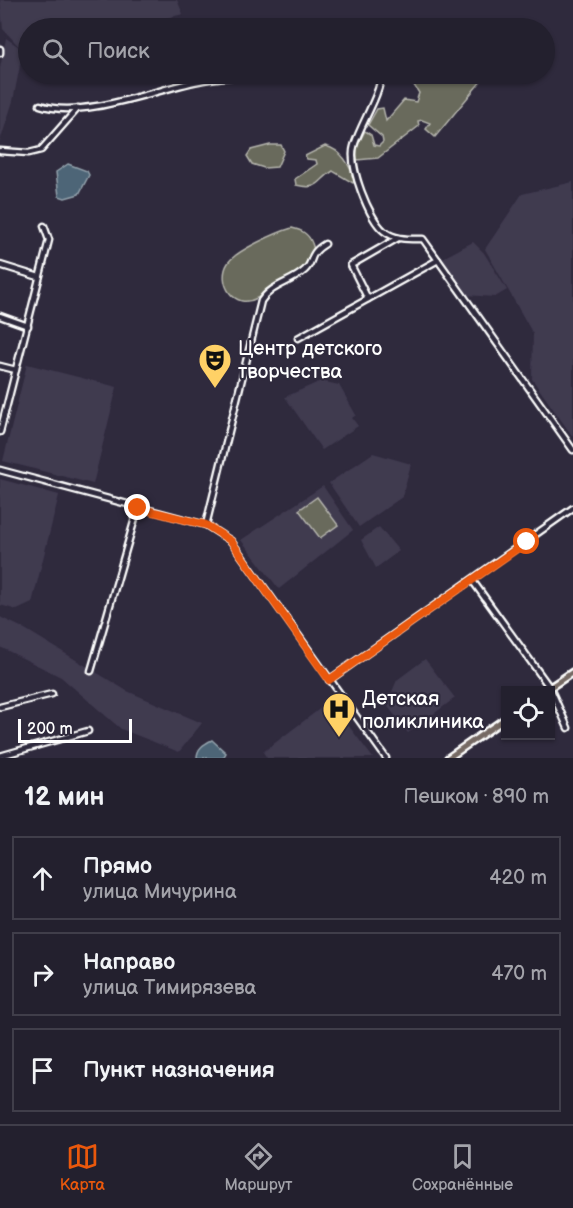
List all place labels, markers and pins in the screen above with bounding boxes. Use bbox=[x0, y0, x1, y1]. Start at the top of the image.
place label: Центр детского творчества bbox=[238, 337, 382, 384]
theatre icon: Центр детского творчества bbox=[197, 342, 233, 389]
place label: Детская поликлиника bbox=[362, 687, 484, 734]
hospital icon: Детская поликлиника bbox=[321, 691, 357, 738]

